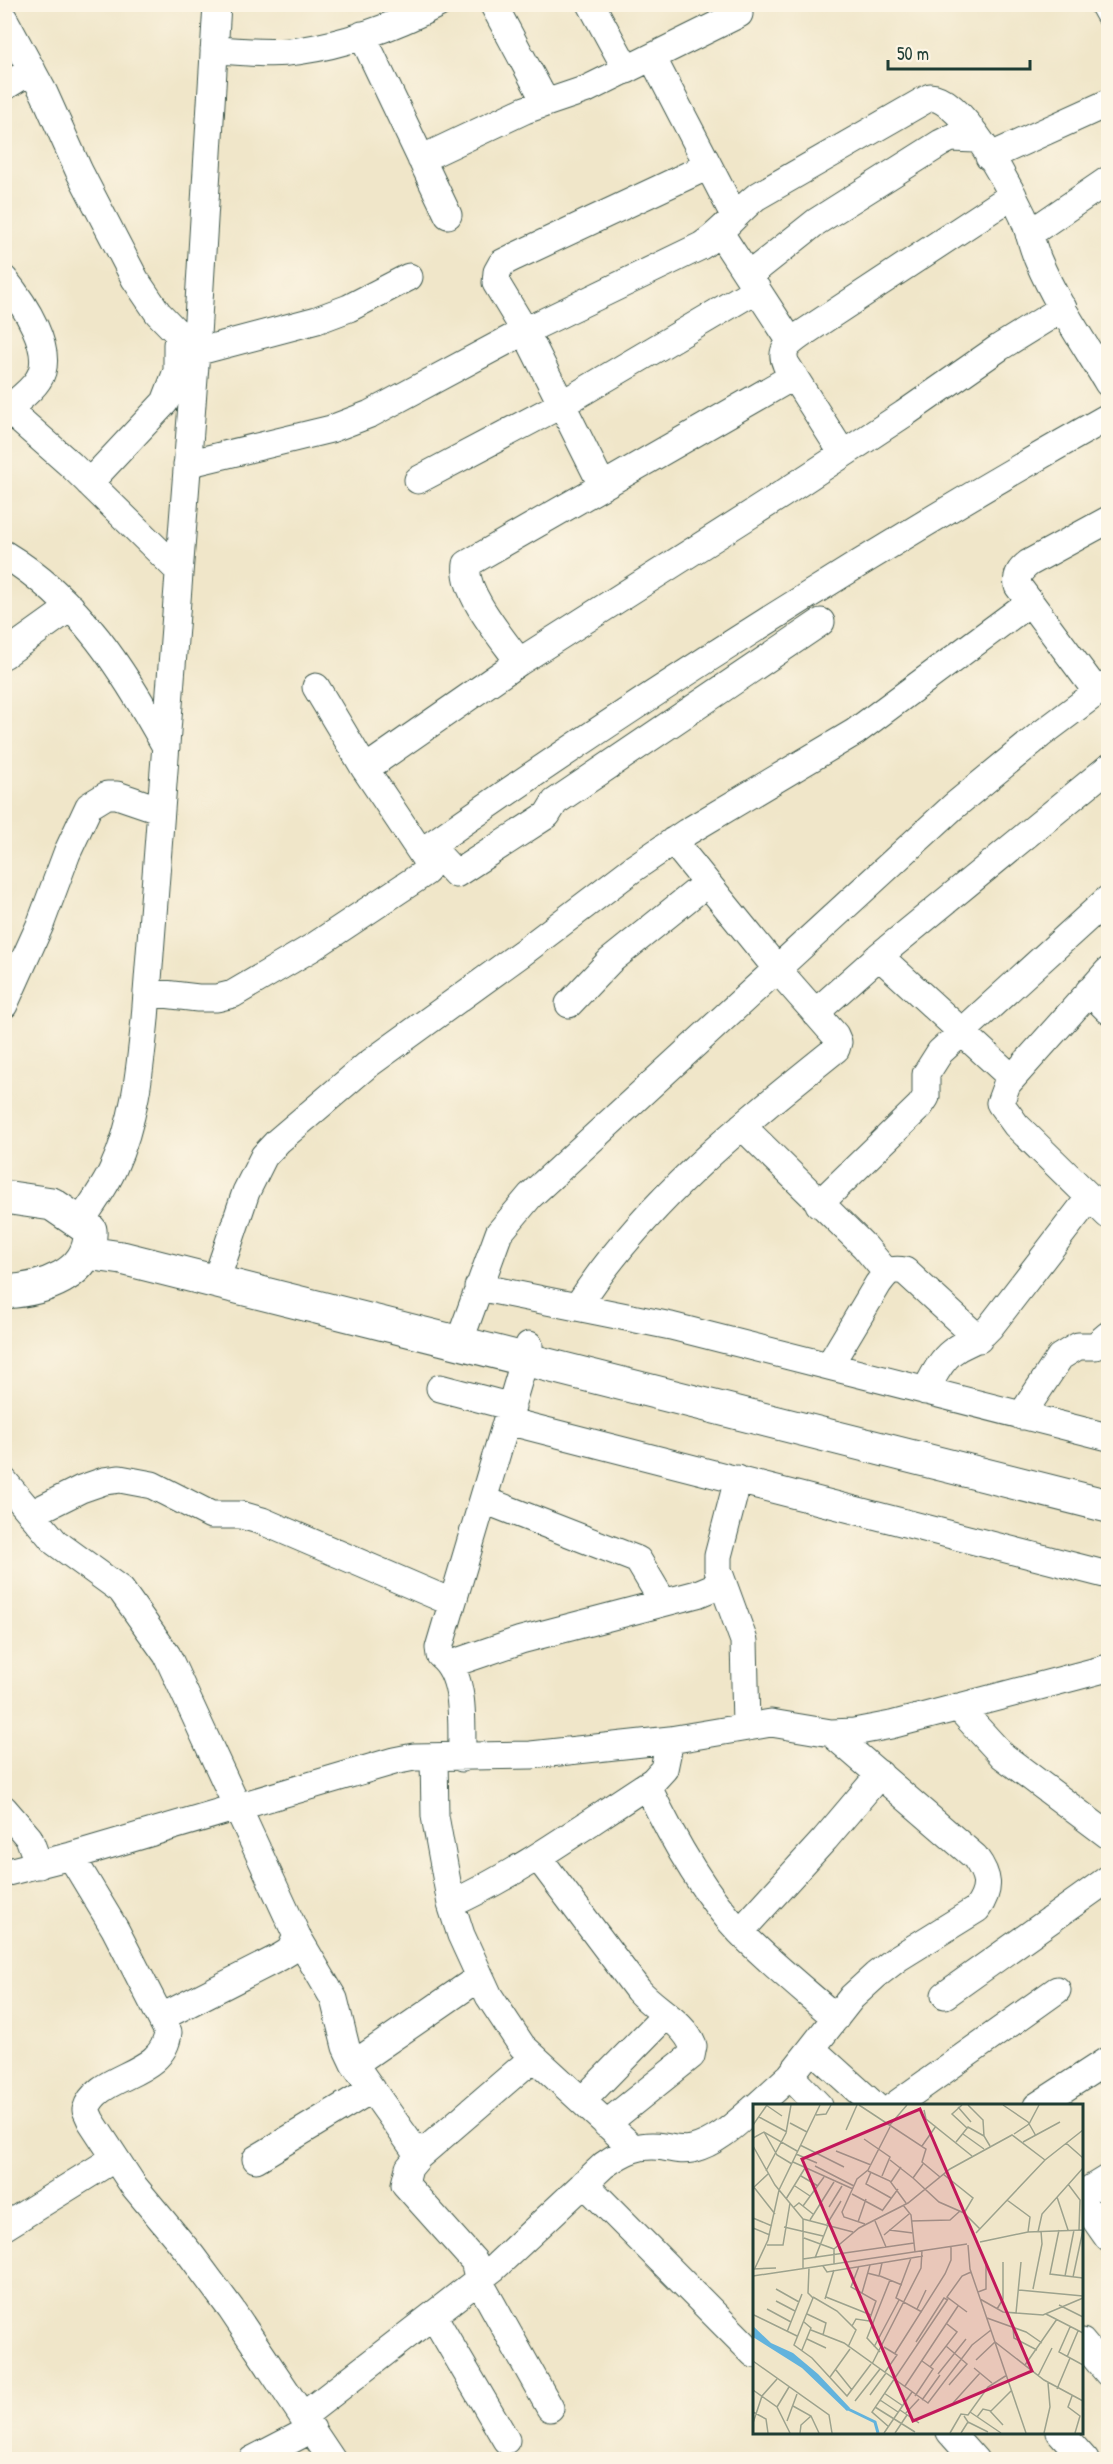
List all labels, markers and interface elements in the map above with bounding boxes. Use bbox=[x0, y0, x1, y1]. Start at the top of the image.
scale bar bbox=[888, 33, 1030, 71]
text: 50 m bbox=[897, 41, 929, 66]
inset map bbox=[753, 2104, 1083, 2434]

